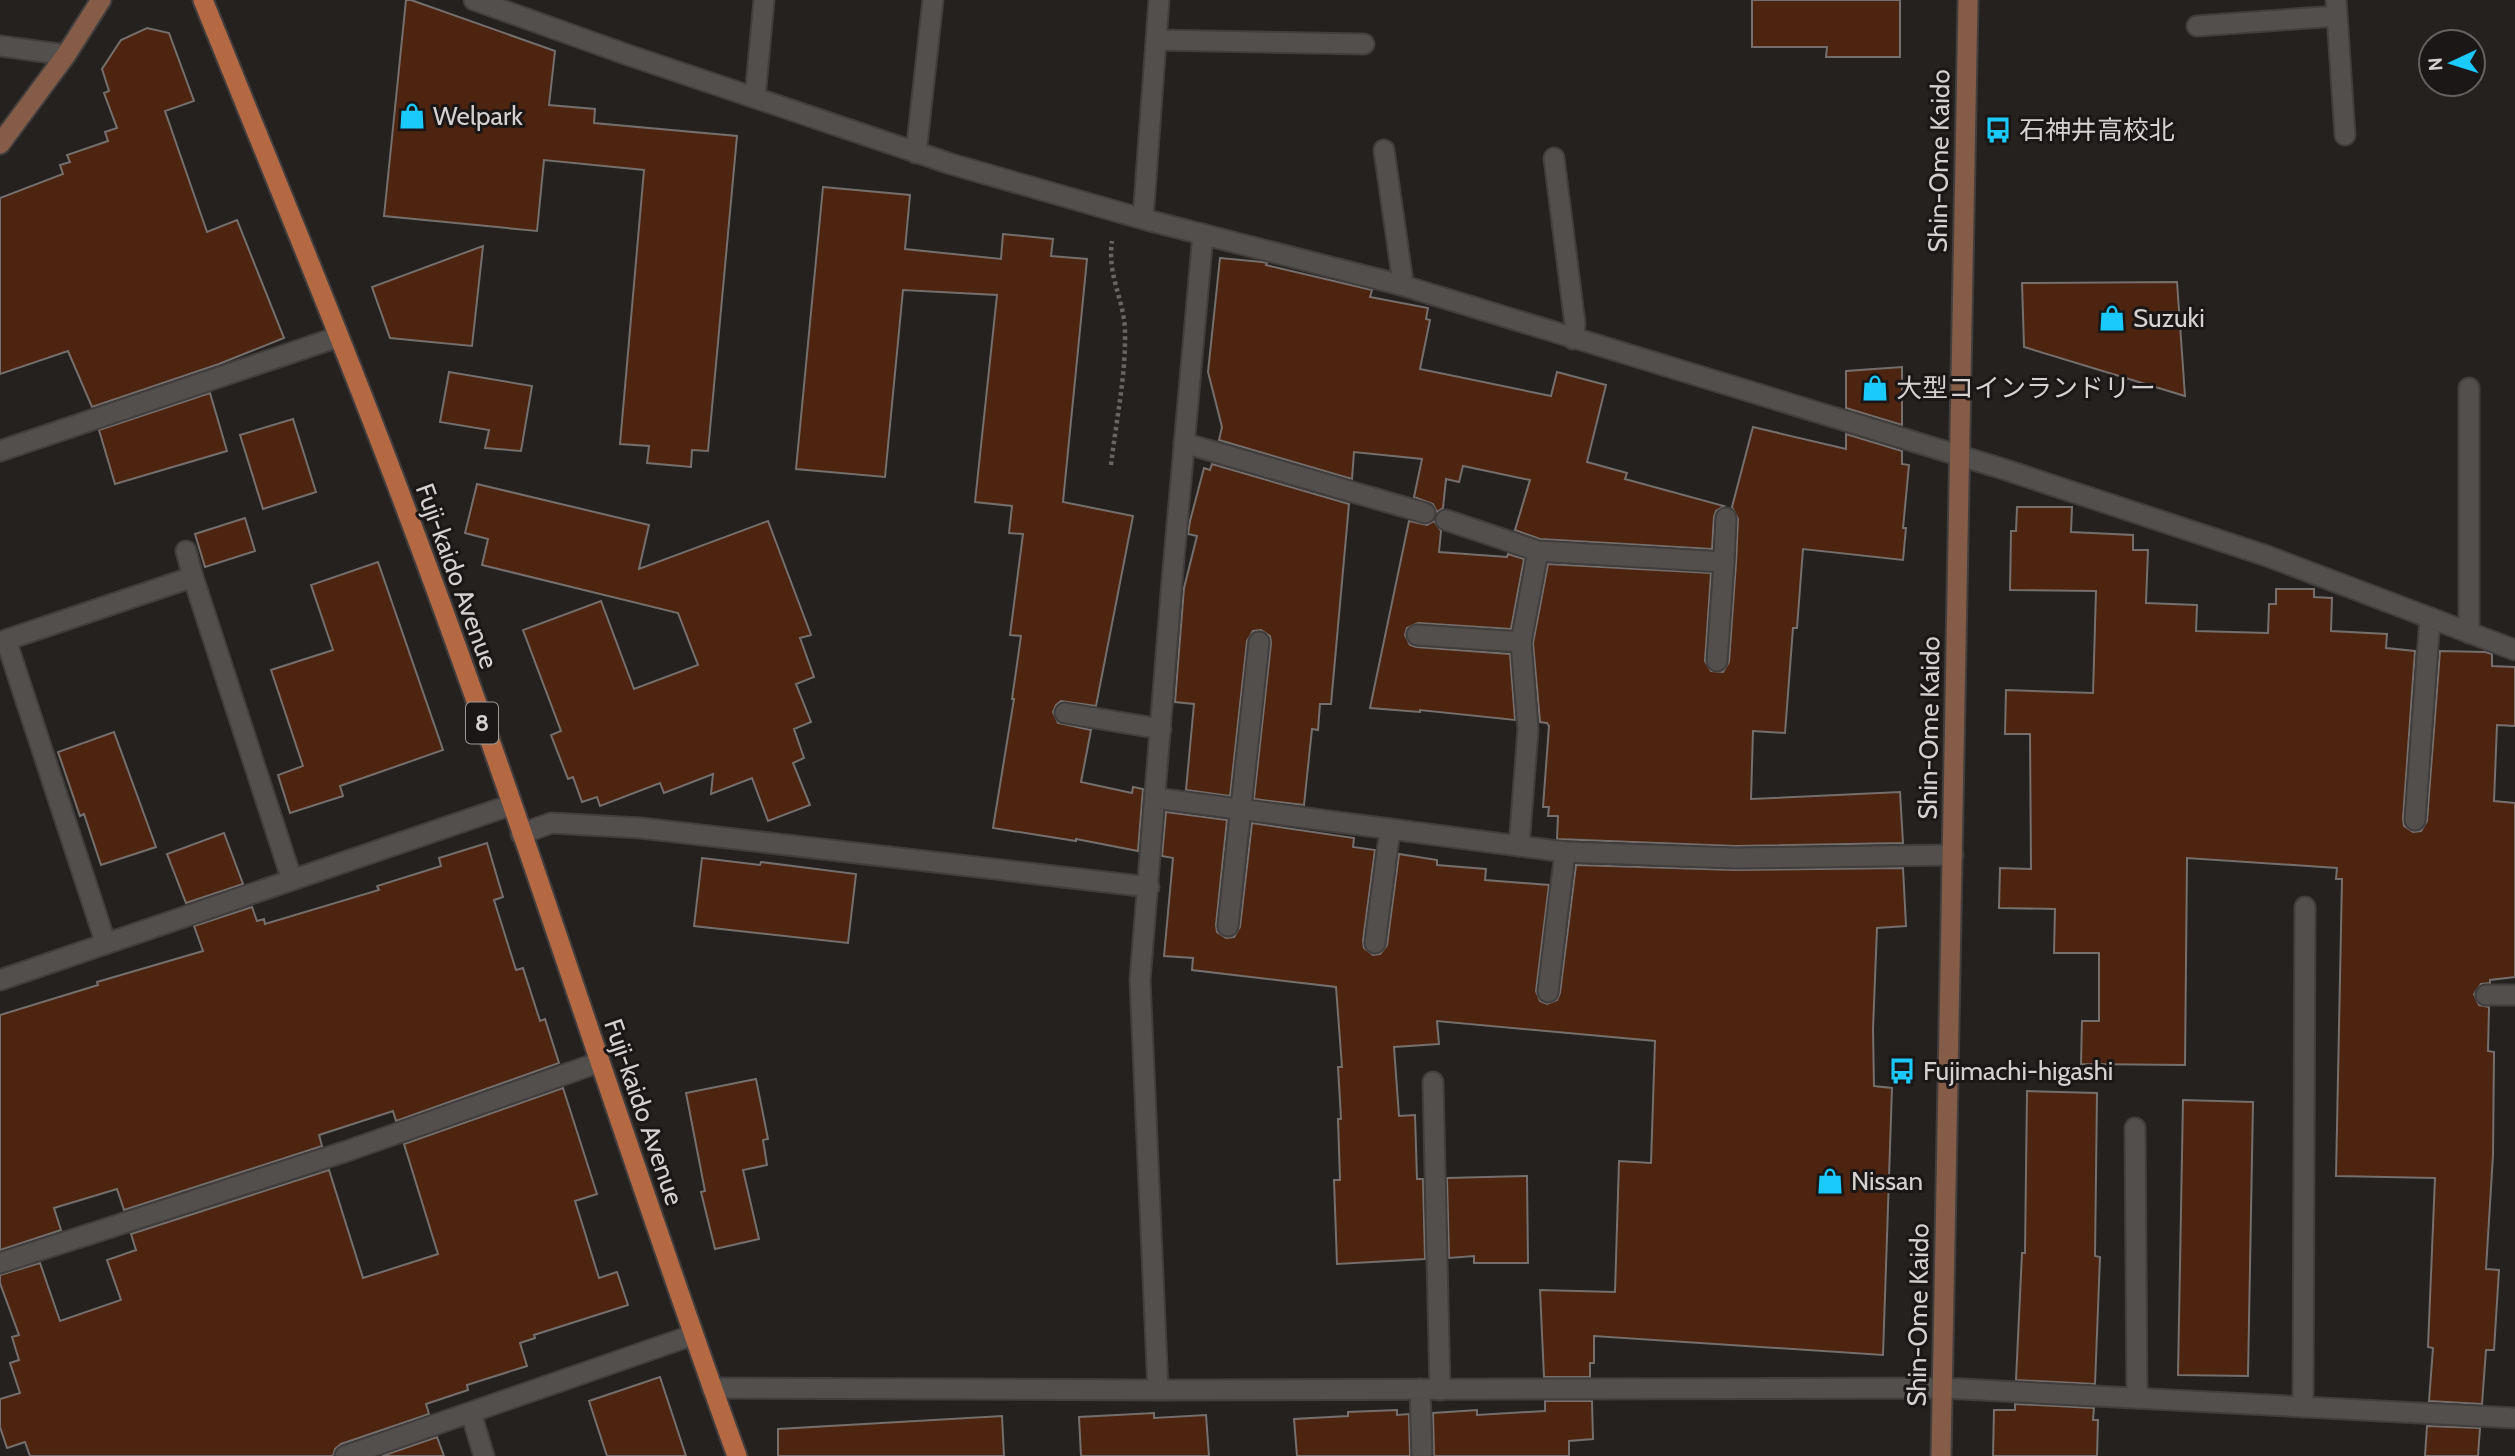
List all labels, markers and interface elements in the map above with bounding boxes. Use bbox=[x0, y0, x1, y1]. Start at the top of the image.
north arrow bbox=[2417, 28, 2487, 98]
text: N bbox=[2424, 57, 2447, 72]
street label: Shin-Ome Kaido bbox=[1921, 69, 1957, 253]
place label: Welpark bbox=[433, 100, 523, 132]
shop icon: Welpark bbox=[397, 101, 427, 131]
place label: 石神井高校北 bbox=[2019, 114, 2175, 146]
bus stop icon: 石神井高校北 bbox=[1983, 115, 2013, 145]
place label: Suzuki bbox=[2133, 302, 2205, 334]
shop icon: Suzuki bbox=[2097, 303, 2127, 333]
place label: 大型コインランドリー bbox=[1896, 372, 2156, 404]
shop icon: 大型コインランドリー bbox=[1860, 373, 1890, 403]
street label: Fuji-kaido Avenue bbox=[409, 479, 505, 673]
street label: Shin-Ome Kaido bbox=[1911, 636, 1947, 820]
road number: 8 bbox=[466, 702, 498, 744]
street label: Fuji-kaido Avenue bbox=[597, 1015, 691, 1209]
place label: Fujimachi-higashi bbox=[1923, 1055, 2113, 1087]
bus stop icon: Fujimachi-higashi bbox=[1887, 1056, 1917, 1086]
place label: Nissan bbox=[1851, 1165, 1923, 1197]
shop icon: Nissan bbox=[1815, 1166, 1845, 1196]
street label: Shin-Ome Kaido bbox=[1900, 1223, 1936, 1407]

